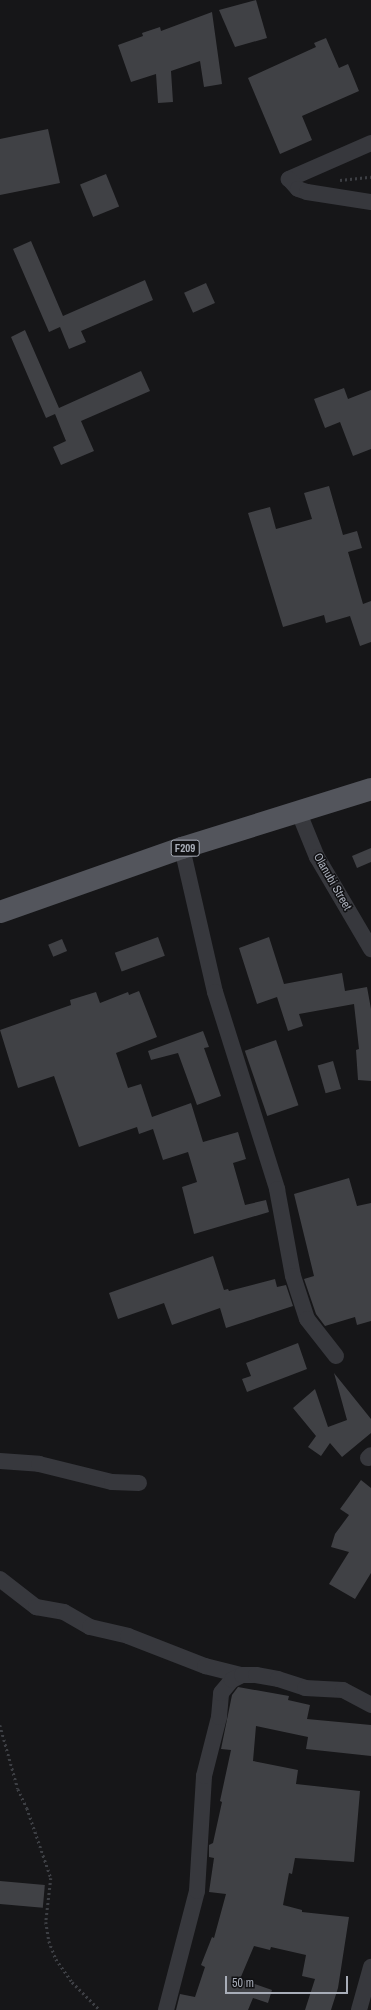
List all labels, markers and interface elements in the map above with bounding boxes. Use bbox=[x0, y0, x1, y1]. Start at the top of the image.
road number: F209 bbox=[170, 839, 200, 857]
street label: Olanubi Street bbox=[310, 851, 354, 913]
scale bar bbox=[227, 1968, 350, 1994]
text: 50 m bbox=[232, 1975, 254, 1991]

